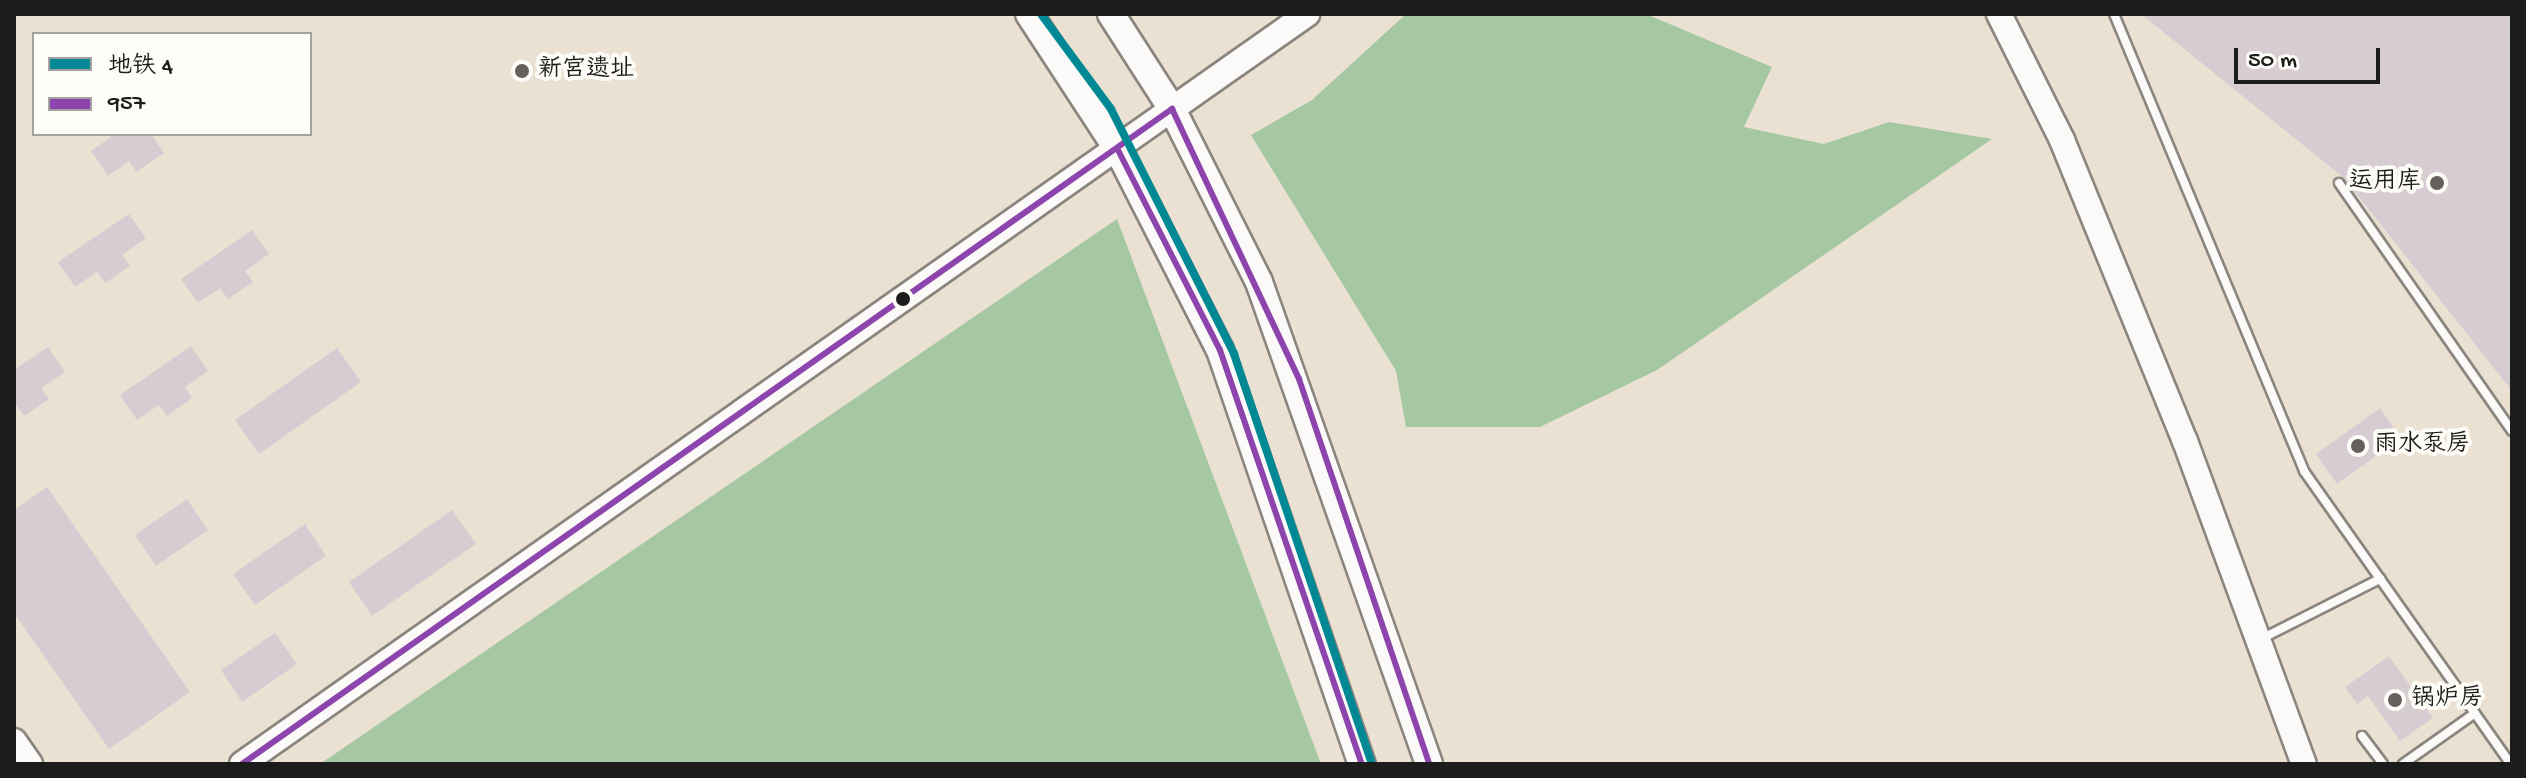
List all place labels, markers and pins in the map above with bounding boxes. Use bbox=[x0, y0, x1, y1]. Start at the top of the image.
place label: 新宫遗址 bbox=[538, 57, 634, 85]
marker: 新宫遗址 bbox=[513, 62, 531, 80]
place label: 运用库 bbox=[2349, 169, 2421, 197]
marker: 运用库 bbox=[2428, 174, 2446, 192]
unlabelled marker bbox=[895, 291, 911, 307]
place label: 雨水泵房 bbox=[2374, 432, 2470, 460]
marker: 雨水泵房 bbox=[2349, 437, 2367, 455]
place label: 锅炉房 bbox=[2411, 686, 2483, 714]
marker: 锅炉房 bbox=[2386, 691, 2404, 709]

